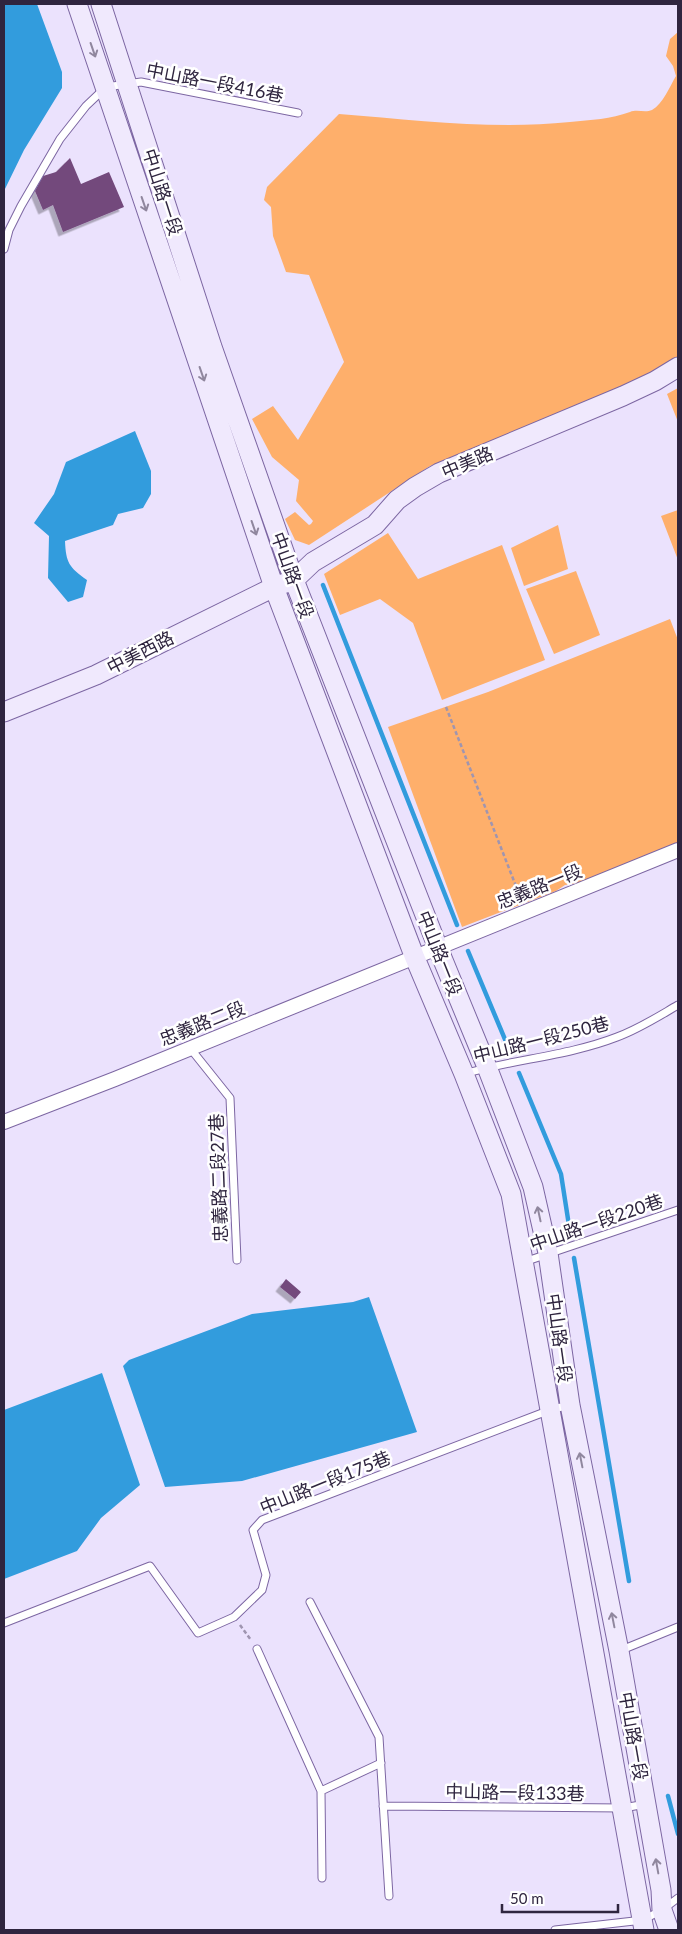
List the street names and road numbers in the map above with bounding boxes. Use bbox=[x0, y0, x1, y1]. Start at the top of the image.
street label: 中山路一段416巷 bbox=[145, 58, 285, 106]
street label: 中山路一段 bbox=[139, 146, 187, 238]
street label: 中美路 bbox=[438, 441, 496, 483]
street label: 中山路一段 bbox=[267, 529, 319, 621]
street label: 中美西路 bbox=[103, 626, 177, 678]
street label: 忠義路一段 bbox=[493, 859, 585, 913]
street label: 中山路一段 bbox=[413, 907, 467, 999]
street label: 忠義路二段 bbox=[156, 996, 248, 1050]
street label: 中山路一段250巷 bbox=[471, 1011, 611, 1067]
street label: 忠義路二段27巷 bbox=[205, 1113, 231, 1243]
street label: 中山路一段220巷 bbox=[527, 1189, 665, 1255]
street label: 中山路一段 bbox=[543, 1292, 577, 1384]
street label: 中山路一段175巷 bbox=[256, 1446, 394, 1518]
street label: 中山路一段 bbox=[615, 1690, 653, 1782]
street label: 中山路一段133巷 bbox=[445, 1780, 585, 1804]

